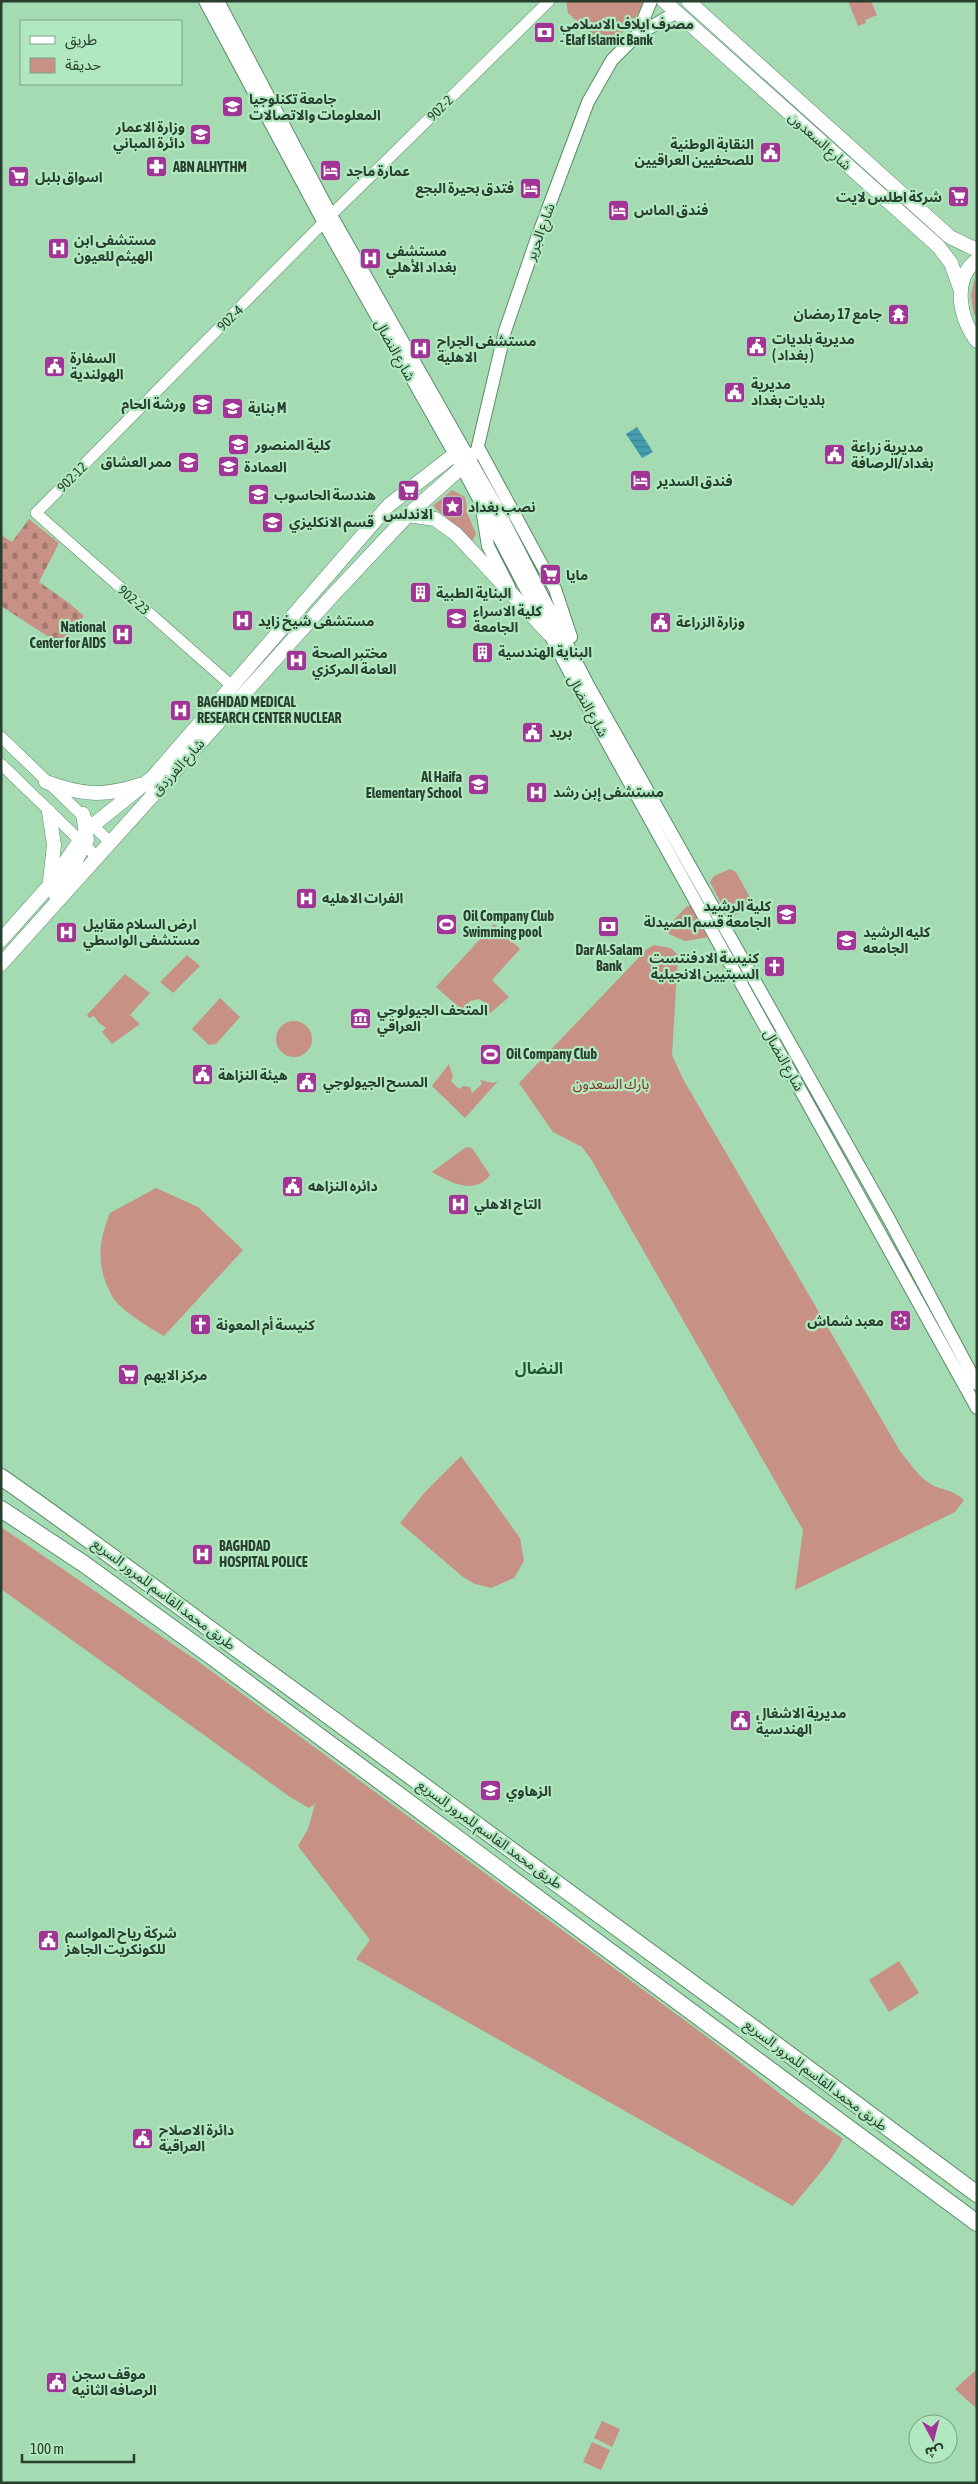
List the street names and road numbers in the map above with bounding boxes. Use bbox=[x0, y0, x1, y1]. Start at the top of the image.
street label: 902-2 bbox=[424, 92, 456, 124]
street label: شارع السعدون bbox=[783, 109, 855, 176]
street label: شارع الجرير bbox=[522, 201, 561, 265]
street label: 902-4 bbox=[214, 302, 246, 334]
street label: شارع النضال bbox=[369, 316, 419, 385]
street label: 902-12 bbox=[54, 459, 90, 495]
street label: 902-23 bbox=[115, 582, 153, 618]
street label: شارع النضال bbox=[562, 672, 612, 741]
street label: شارع الفرزدق bbox=[148, 735, 210, 801]
street label: شارع النضال bbox=[758, 1026, 808, 1095]
street label: طريق محمد القاسم للمرور السريع bbox=[88, 1535, 239, 1655]
street label: طريق محمد القاسم للمرور السريع bbox=[413, 1776, 565, 1894]
street label: طريق محمد القاسم للمرور السريع bbox=[740, 2016, 891, 2136]

